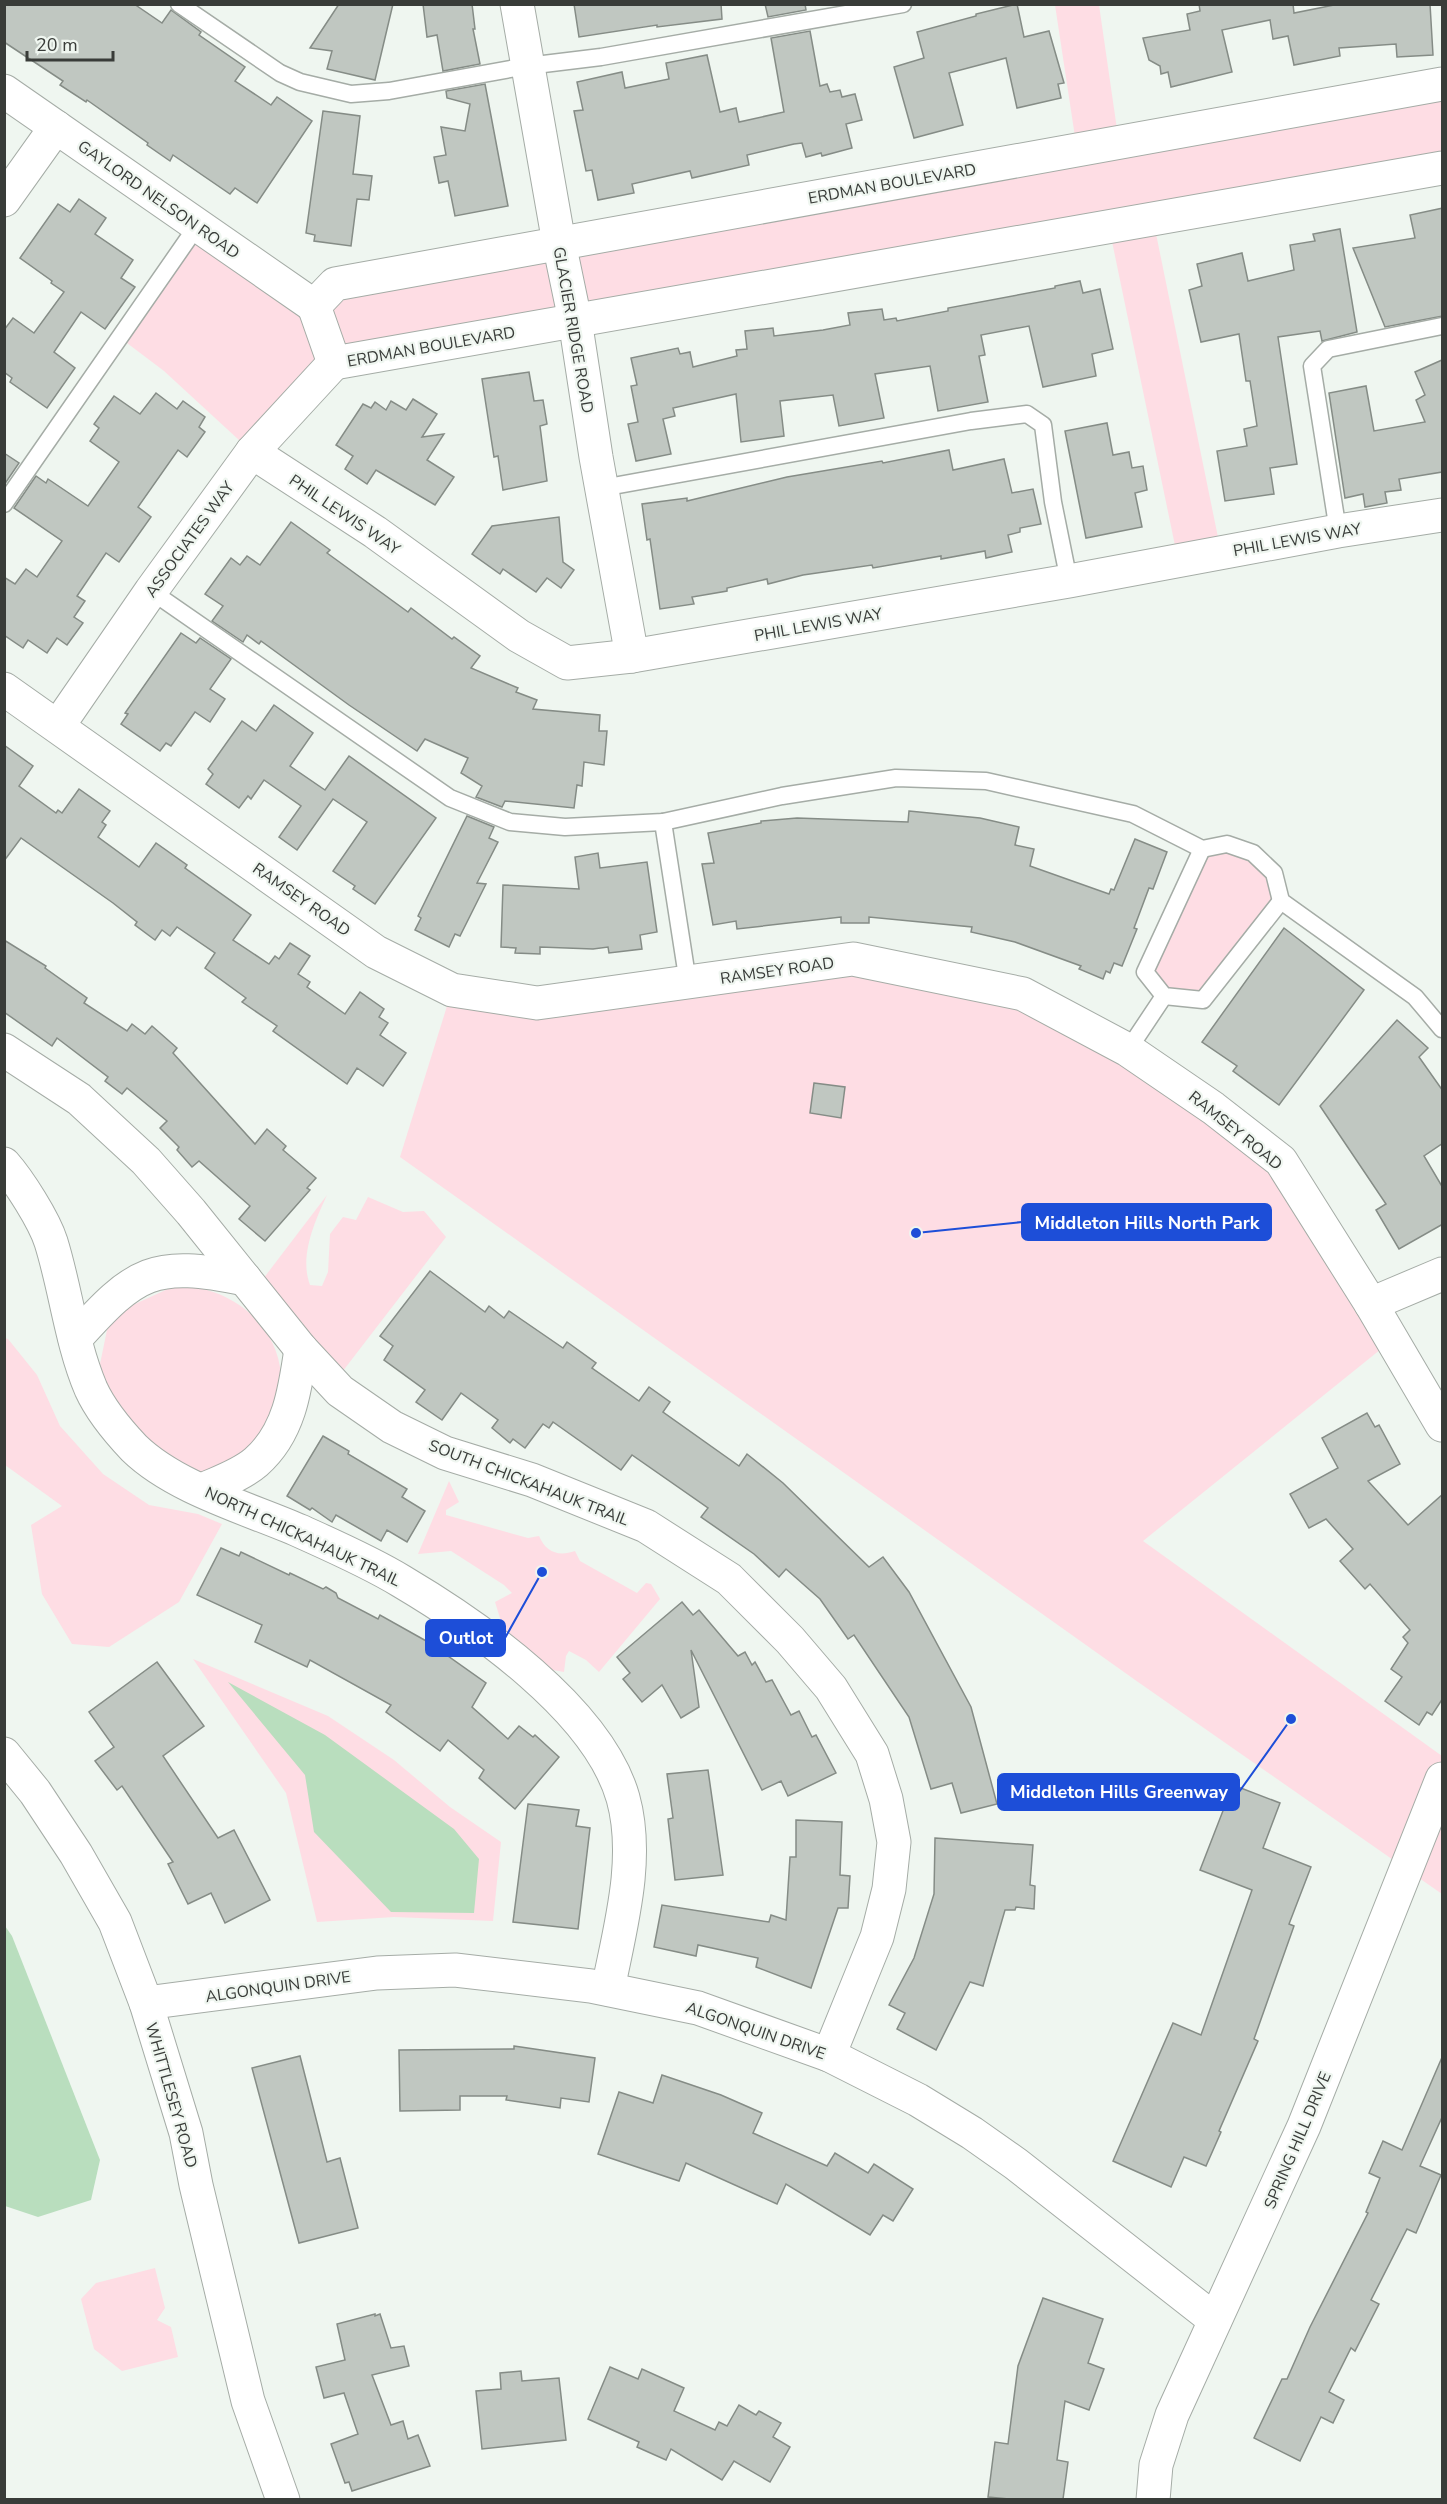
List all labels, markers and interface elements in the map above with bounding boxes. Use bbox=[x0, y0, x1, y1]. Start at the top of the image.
scale bar bbox=[27, 24, 112, 62]
text: 20 m bbox=[36, 33, 78, 57]
street label: GAYLORD NELSON ROAD bbox=[73, 135, 244, 264]
street label: ERDMAN BOULEVARD bbox=[806, 158, 978, 210]
street label: GLACIER RIDGE ROAD bbox=[548, 245, 598, 415]
street label: ERDMAN BOULEVARD bbox=[345, 321, 517, 373]
street label: PHIL LEWIS WAY bbox=[285, 469, 405, 560]
street label: ASSOCIATES WAY bbox=[140, 477, 240, 602]
street label: PHIL LEWIS WAY bbox=[1231, 518, 1363, 562]
street label: PHIL LEWIS WAY bbox=[752, 603, 884, 647]
street label: RAMSEY ROAD bbox=[248, 858, 355, 942]
street label: RAMSEY ROAD bbox=[719, 952, 836, 990]
street label: RAMSEY ROAD bbox=[1184, 1086, 1287, 1175]
callout: Middleton Hills North Park bbox=[1022, 1204, 1271, 1240]
text: Middleton Hills North Park bbox=[1035, 1211, 1260, 1235]
street label: SOUTH CHICKAHAUK TRAIL bbox=[425, 1435, 632, 1531]
street label: NORTH CHICKAHAUK TRAIL bbox=[201, 1482, 404, 1592]
callout: Outlot bbox=[426, 1620, 505, 1656]
text: Outlot bbox=[439, 1626, 493, 1650]
callout: Middleton Hills Greenway bbox=[998, 1774, 1239, 1810]
text: Middleton Hills Greenway bbox=[1010, 1780, 1228, 1804]
street label: ALGONQUIN DRIVE bbox=[204, 1966, 352, 2008]
street label: ALGONQUIN DRIVE bbox=[683, 1997, 829, 2065]
street label: WHITTLESEY ROAD bbox=[140, 2020, 202, 2170]
street label: SPRING HILL DRIVE bbox=[1259, 2068, 1337, 2212]

